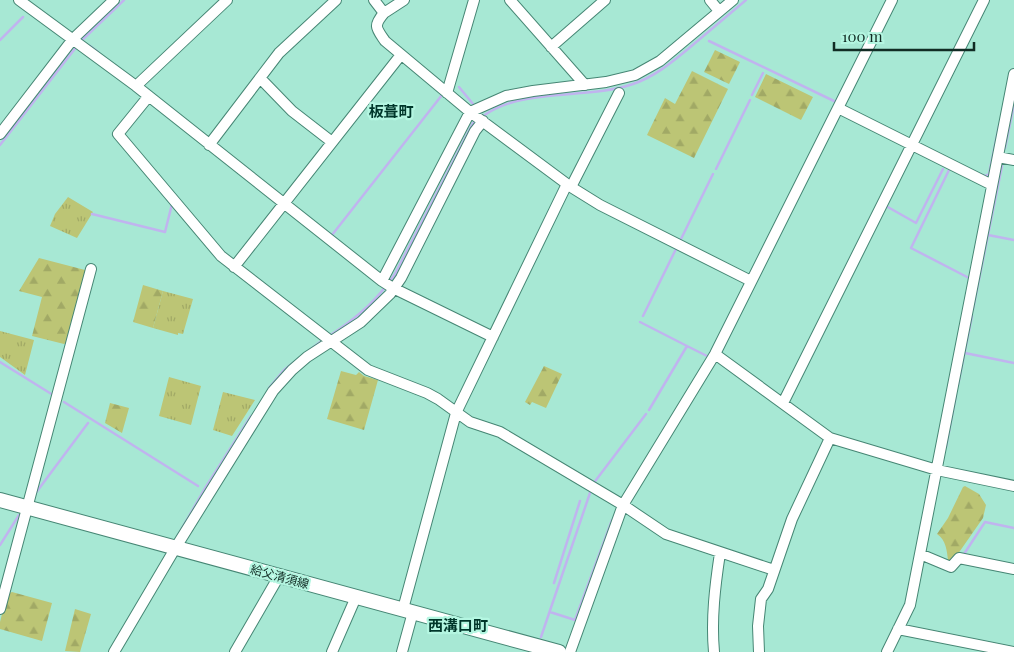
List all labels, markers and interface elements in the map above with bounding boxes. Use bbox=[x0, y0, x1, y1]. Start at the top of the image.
scale bar bbox=[834, 20, 974, 52]
text: 100 m bbox=[842, 26, 883, 46]
district label: 板葺町 bbox=[368, 101, 414, 121]
street label: 給父清須線 bbox=[249, 561, 311, 591]
district label: 西溝口町 bbox=[428, 615, 488, 635]

